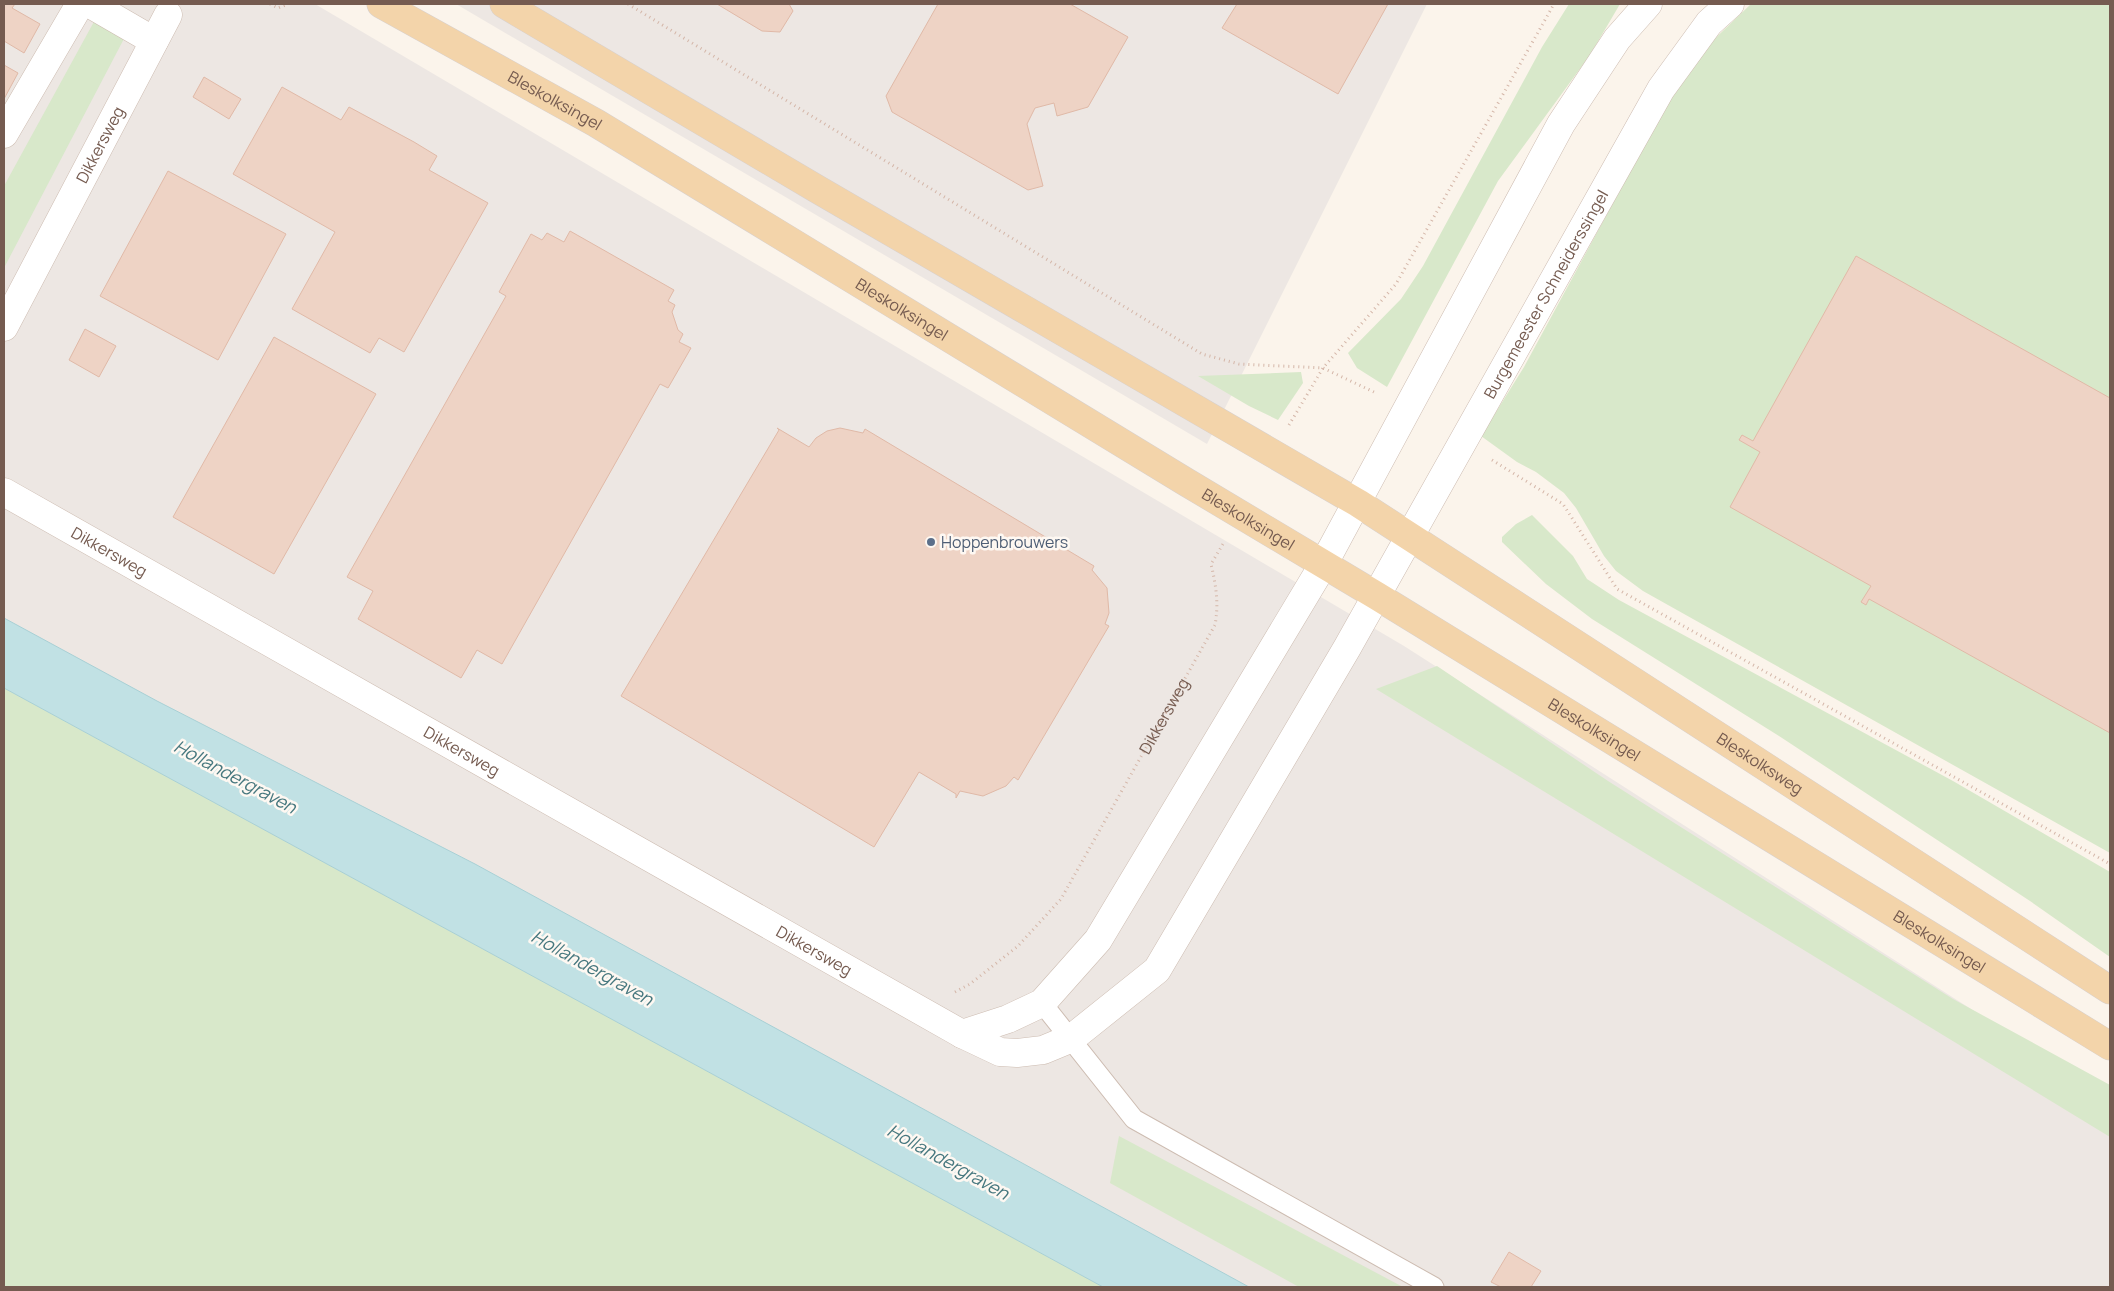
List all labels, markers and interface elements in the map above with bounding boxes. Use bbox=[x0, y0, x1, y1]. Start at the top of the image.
street label: Bleskolksingel bbox=[504, 65, 606, 135]
street label: Dikkersweg bbox=[71, 102, 129, 187]
street label: Burgemeester Schneiderssingel bbox=[1478, 186, 1613, 402]
street label: Bleskolksingel bbox=[852, 273, 952, 346]
street label: Bleskolksingel bbox=[1198, 483, 1299, 555]
street label: Dikkersweg bbox=[67, 521, 151, 582]
place label: Hoppenbrouwers bbox=[941, 531, 1068, 553]
marker: Hoppenbrouwers bbox=[925, 536, 937, 548]
street label: Dikkersweg bbox=[1134, 674, 1194, 758]
street label: Bleskolksingel bbox=[1544, 693, 1645, 766]
street label: Dikkersweg bbox=[420, 721, 504, 781]
street label: Bleskolksweg bbox=[1712, 727, 1807, 799]
water label: Hollandergraven bbox=[170, 734, 302, 819]
street label: Bleskolksingel bbox=[1889, 905, 1990, 978]
street label: Dikkersweg bbox=[772, 920, 856, 981]
water label: Hollandergraven bbox=[527, 924, 659, 1011]
water label: Hollandergraven bbox=[883, 1118, 1015, 1205]

